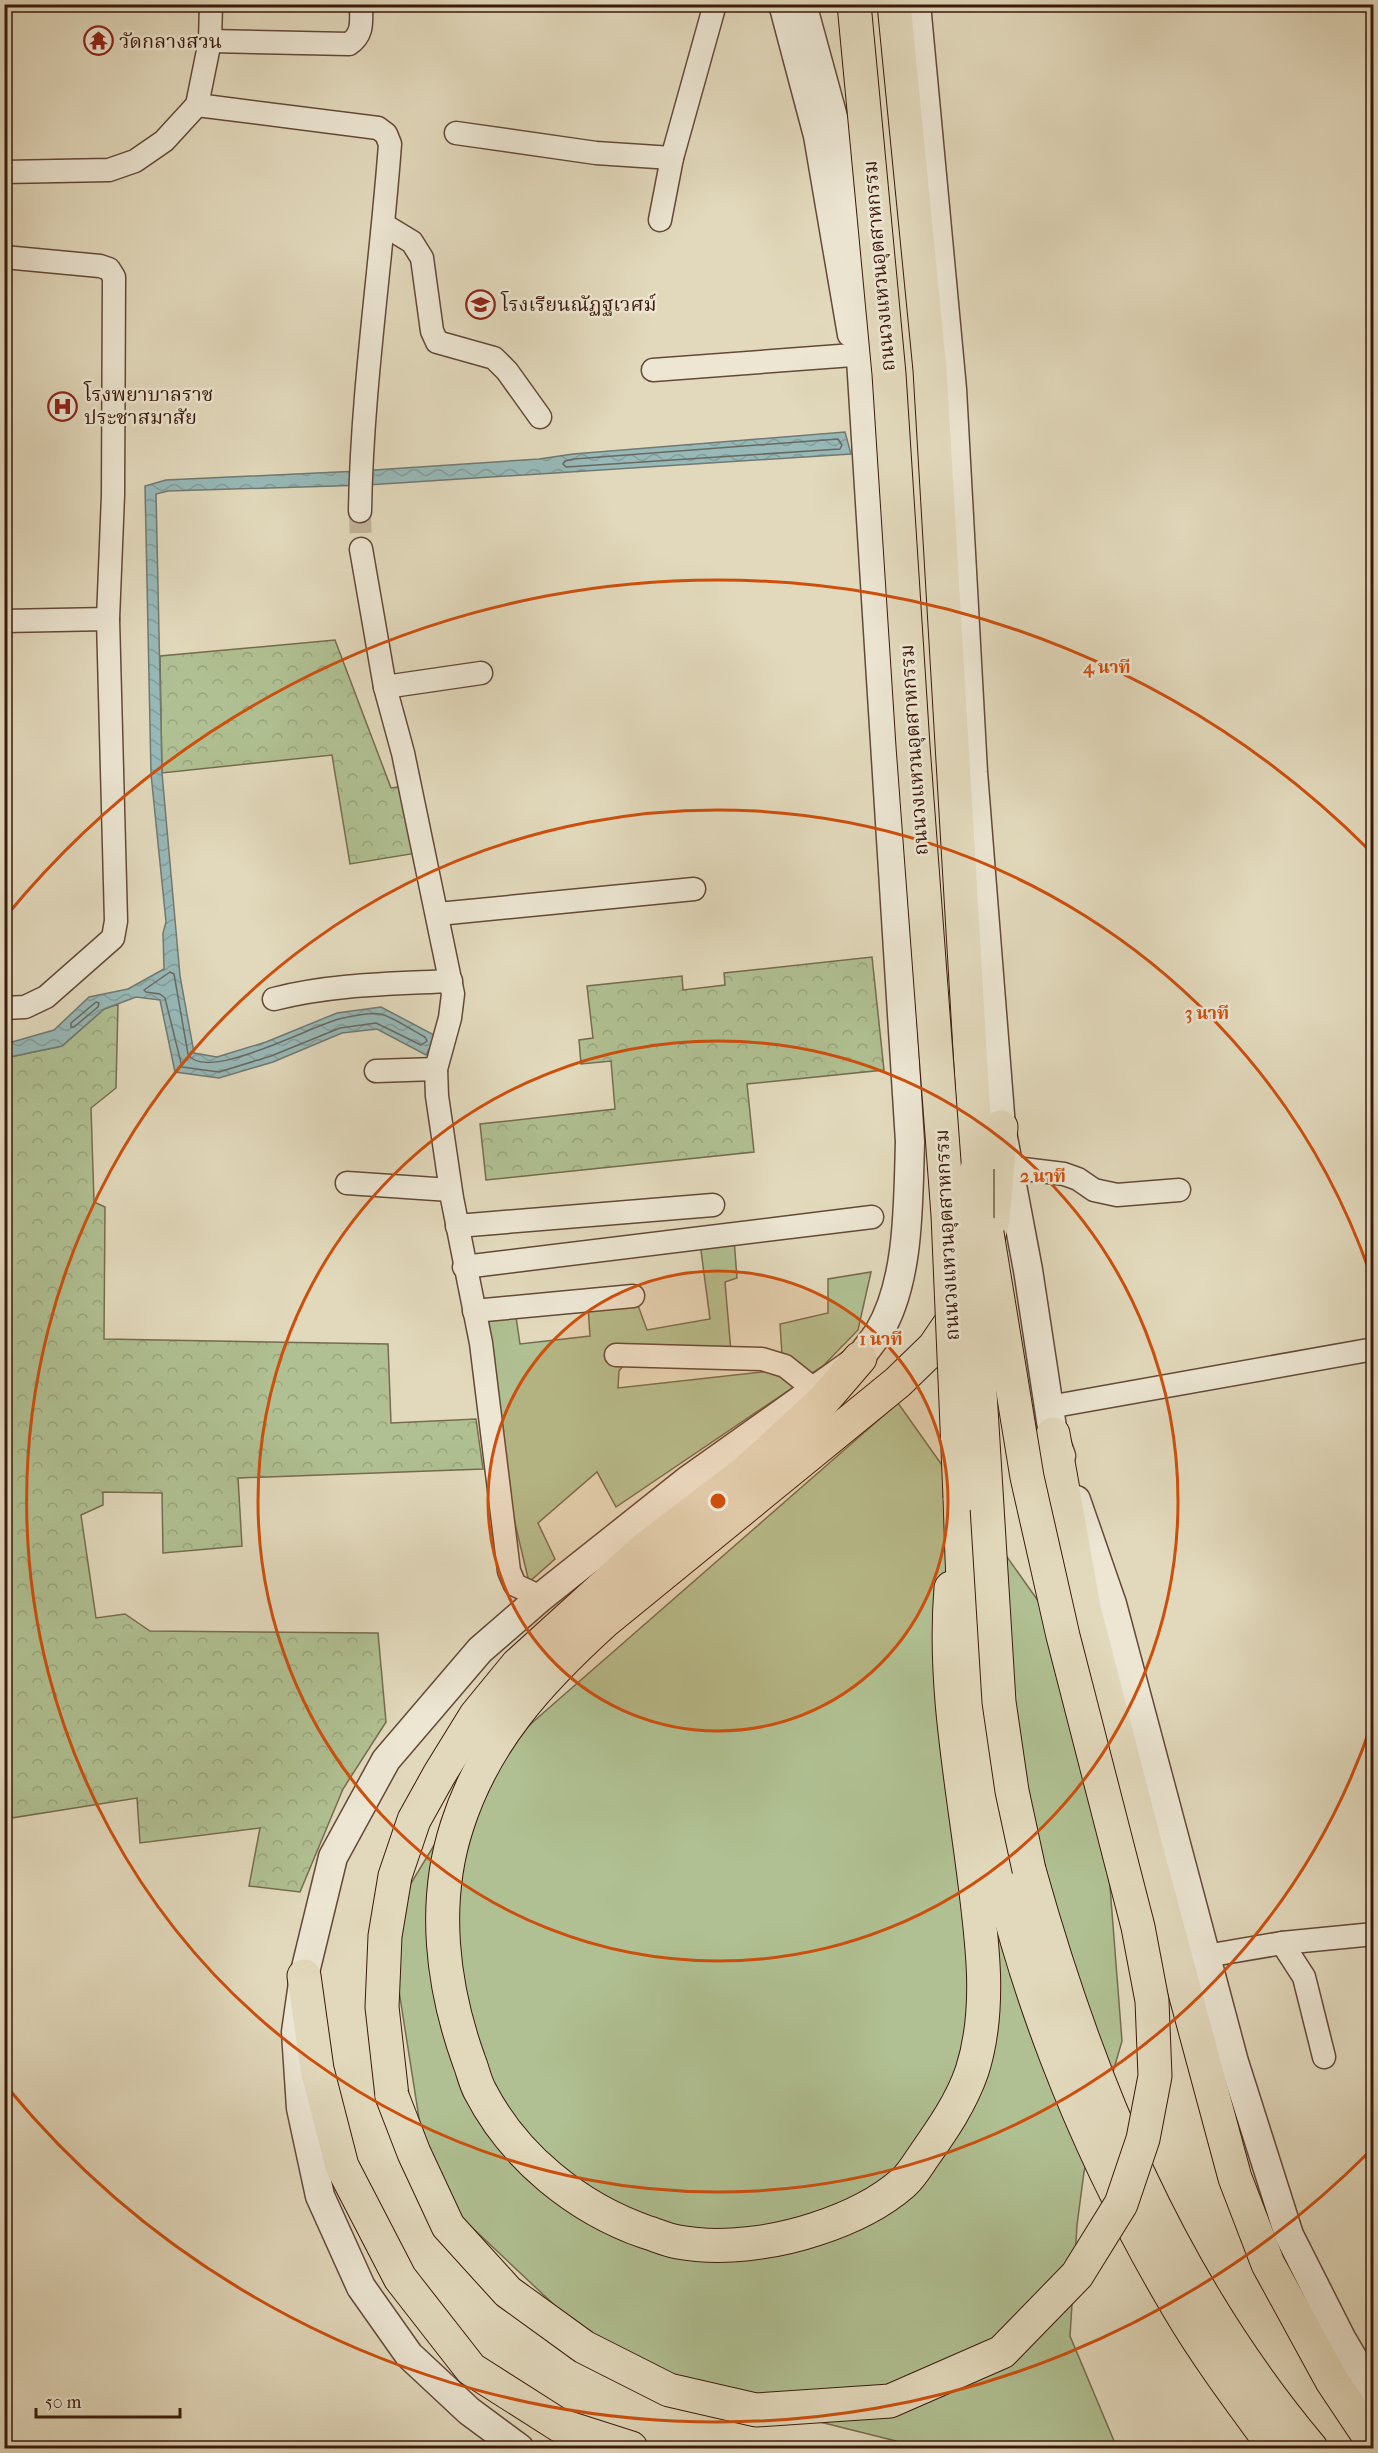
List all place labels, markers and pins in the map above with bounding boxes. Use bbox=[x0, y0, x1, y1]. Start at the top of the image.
temple icon: วัดกลางสวน bbox=[82, 25, 114, 57]
place label: วัดกลางสวน bbox=[119, 30, 222, 53]
school or university icon: โรงเรียนณัฏฐเวศม์ bbox=[464, 288, 496, 320]
place label: โรงเรียนณัฏฐเวศม์ bbox=[500, 290, 656, 316]
place label: โรงพยาบาลราช ประชาสมาสัย bbox=[83, 380, 213, 429]
hospital icon: โรงพยาบาลราช ประชาสมาสัย bbox=[47, 390, 79, 422]
centre of rings bbox=[708, 1491, 728, 1511]

